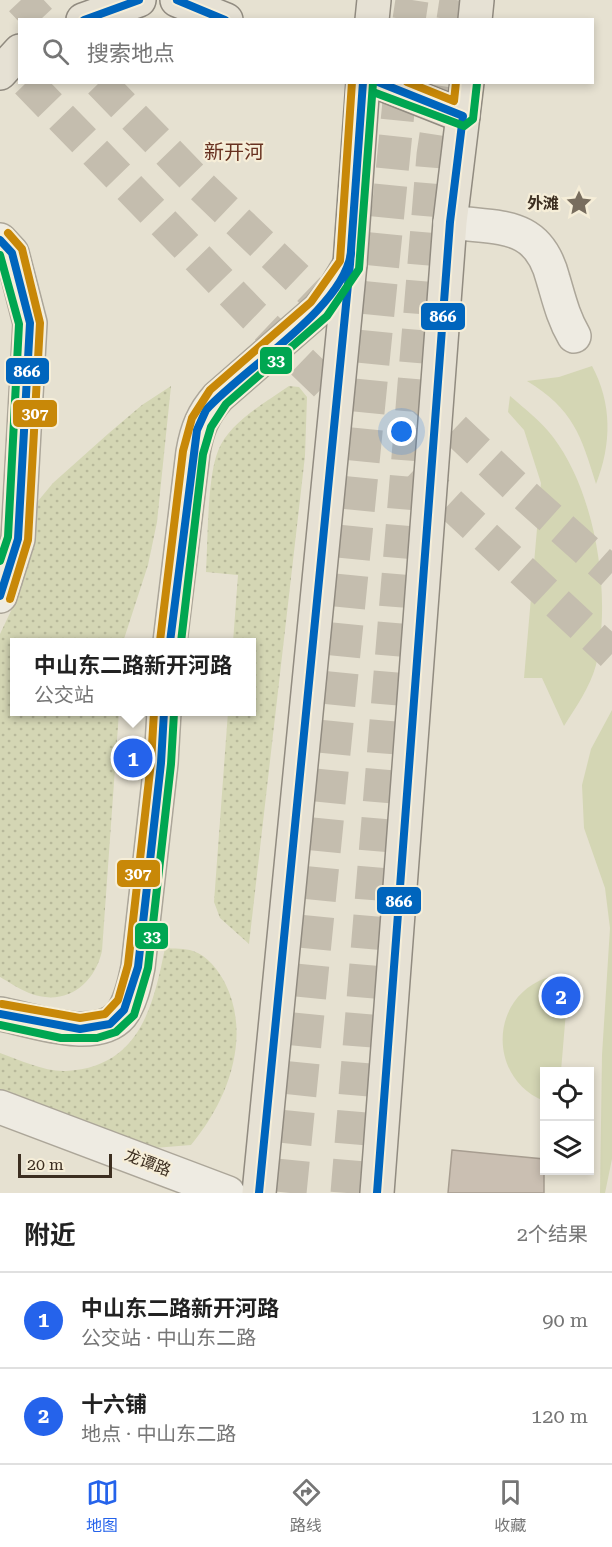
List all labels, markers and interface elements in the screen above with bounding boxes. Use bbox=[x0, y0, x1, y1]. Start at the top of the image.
search box bbox=[18, 18, 594, 84]
icon: search bbox=[39, 35, 72, 68]
text: 搜索地点 bbox=[87, 41, 175, 66]
district label: 新开河 bbox=[204, 140, 264, 164]
place icon: 外滩 bbox=[564, 188, 594, 218]
place label: 外滩 bbox=[527, 194, 559, 213]
line badge: 866 bbox=[420, 302, 466, 331]
text: 866 bbox=[430, 307, 456, 326]
line badge: 33 bbox=[259, 346, 293, 375]
text: 33 bbox=[267, 351, 285, 370]
line badge: 866 bbox=[5, 357, 50, 385]
text: 866 bbox=[14, 362, 40, 381]
line badge: 307 bbox=[12, 399, 58, 428]
text: 307 bbox=[22, 404, 48, 423]
your location bbox=[387, 417, 416, 446]
popup bbox=[10, 638, 256, 716]
text: 中山东二路新开河路 bbox=[34, 653, 232, 678]
text: 公交站 bbox=[34, 683, 94, 707]
pin: 1 bbox=[114, 736, 152, 780]
line badge: 307 bbox=[116, 859, 161, 888]
text: 307 bbox=[125, 864, 151, 883]
line badge: 866 bbox=[376, 886, 422, 915]
text: 866 bbox=[386, 892, 412, 911]
line badge: 33 bbox=[134, 922, 169, 950]
text: 33 bbox=[143, 927, 161, 946]
pin: 2 bbox=[542, 974, 580, 1018]
map controls bbox=[540, 1067, 594, 1175]
button: locate bbox=[540, 1067, 594, 1121]
button: layers bbox=[540, 1121, 594, 1175]
street label: 龙谭路 bbox=[122, 1145, 174, 1180]
scale bar bbox=[18, 1151, 112, 1178]
text: 20 m bbox=[27, 1155, 64, 1174]
text: 附近 bbox=[24, 1220, 76, 1250]
text: 2个结果 bbox=[517, 1222, 588, 1246]
text: 中山东二路新开河路 bbox=[81, 1296, 279, 1321]
text: 1 bbox=[38, 1308, 49, 1332]
text: 90 m bbox=[542, 1308, 588, 1332]
text: 公交站 · 中山东二路 bbox=[81, 1326, 256, 1350]
text: 十六铺 bbox=[81, 1392, 147, 1417]
text: 2 bbox=[38, 1404, 49, 1428]
text: 120 m bbox=[531, 1404, 588, 1428]
text: 地点 · 中山东二路 bbox=[81, 1422, 236, 1446]
tab: 地图 bbox=[86, 1476, 119, 1536]
tab: 路线 bbox=[290, 1476, 323, 1536]
tab: 收藏 bbox=[494, 1476, 527, 1536]

